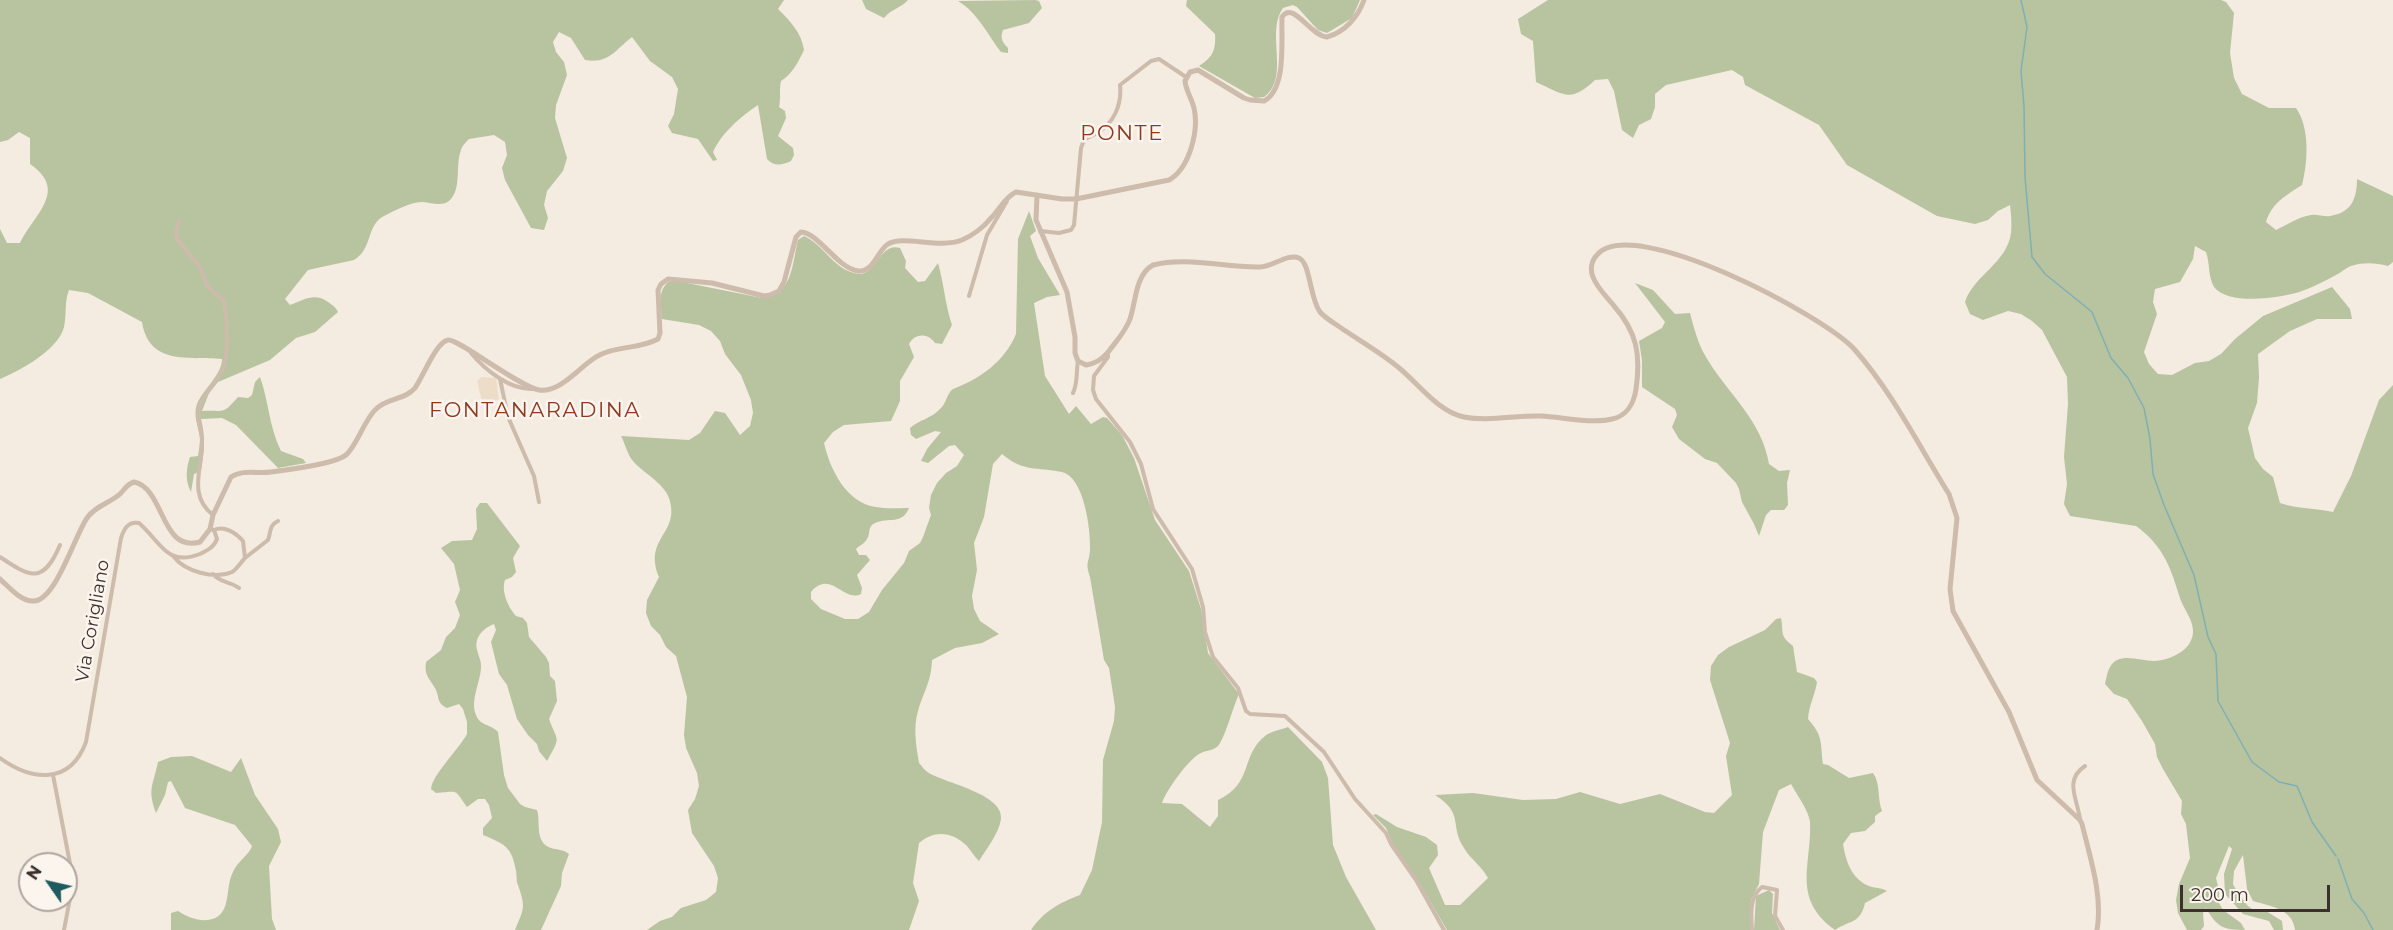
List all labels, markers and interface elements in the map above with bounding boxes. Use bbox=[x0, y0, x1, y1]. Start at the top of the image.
district label: PONTE bbox=[1080, 121, 1164, 147]
district label: FONTANARADINA bbox=[429, 398, 641, 424]
street label: Via Corigliano bbox=[72, 558, 114, 684]
north arrow bbox=[18, 852, 78, 912]
text: N bbox=[23, 862, 46, 883]
scale bar bbox=[2183, 873, 2333, 911]
text: 200 m bbox=[2191, 884, 2249, 906]

